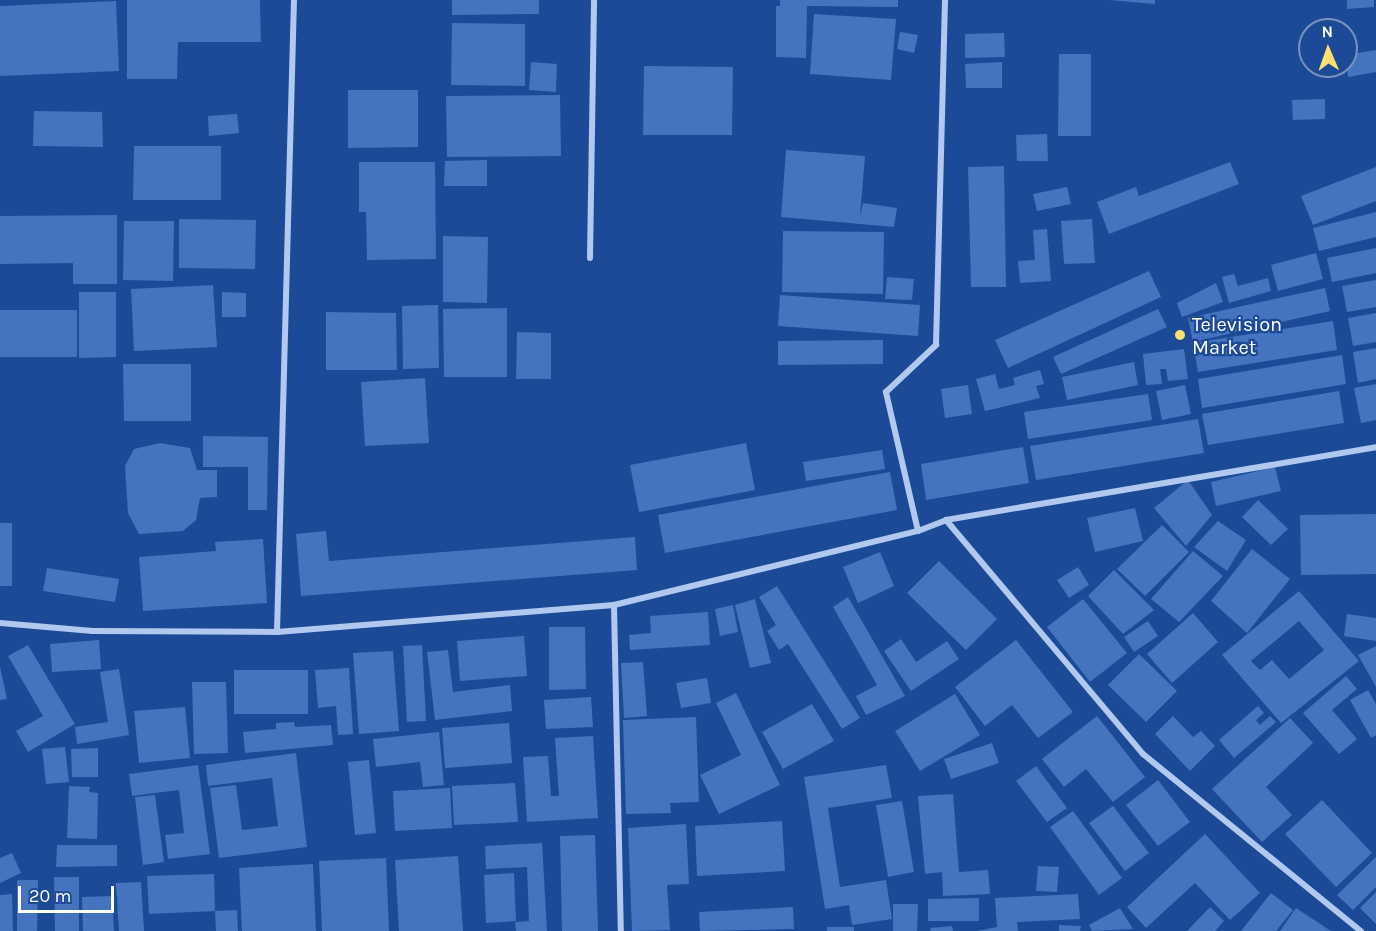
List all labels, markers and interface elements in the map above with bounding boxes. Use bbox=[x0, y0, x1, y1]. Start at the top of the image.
north arrow bbox=[1298, 18, 1358, 78]
text: N bbox=[1321, 22, 1333, 41]
place label: Television Market bbox=[1192, 312, 1282, 359]
marker: Television Market bbox=[1173, 328, 1187, 342]
scale bar bbox=[21, 874, 117, 912]
text: 20 m bbox=[29, 885, 71, 907]

